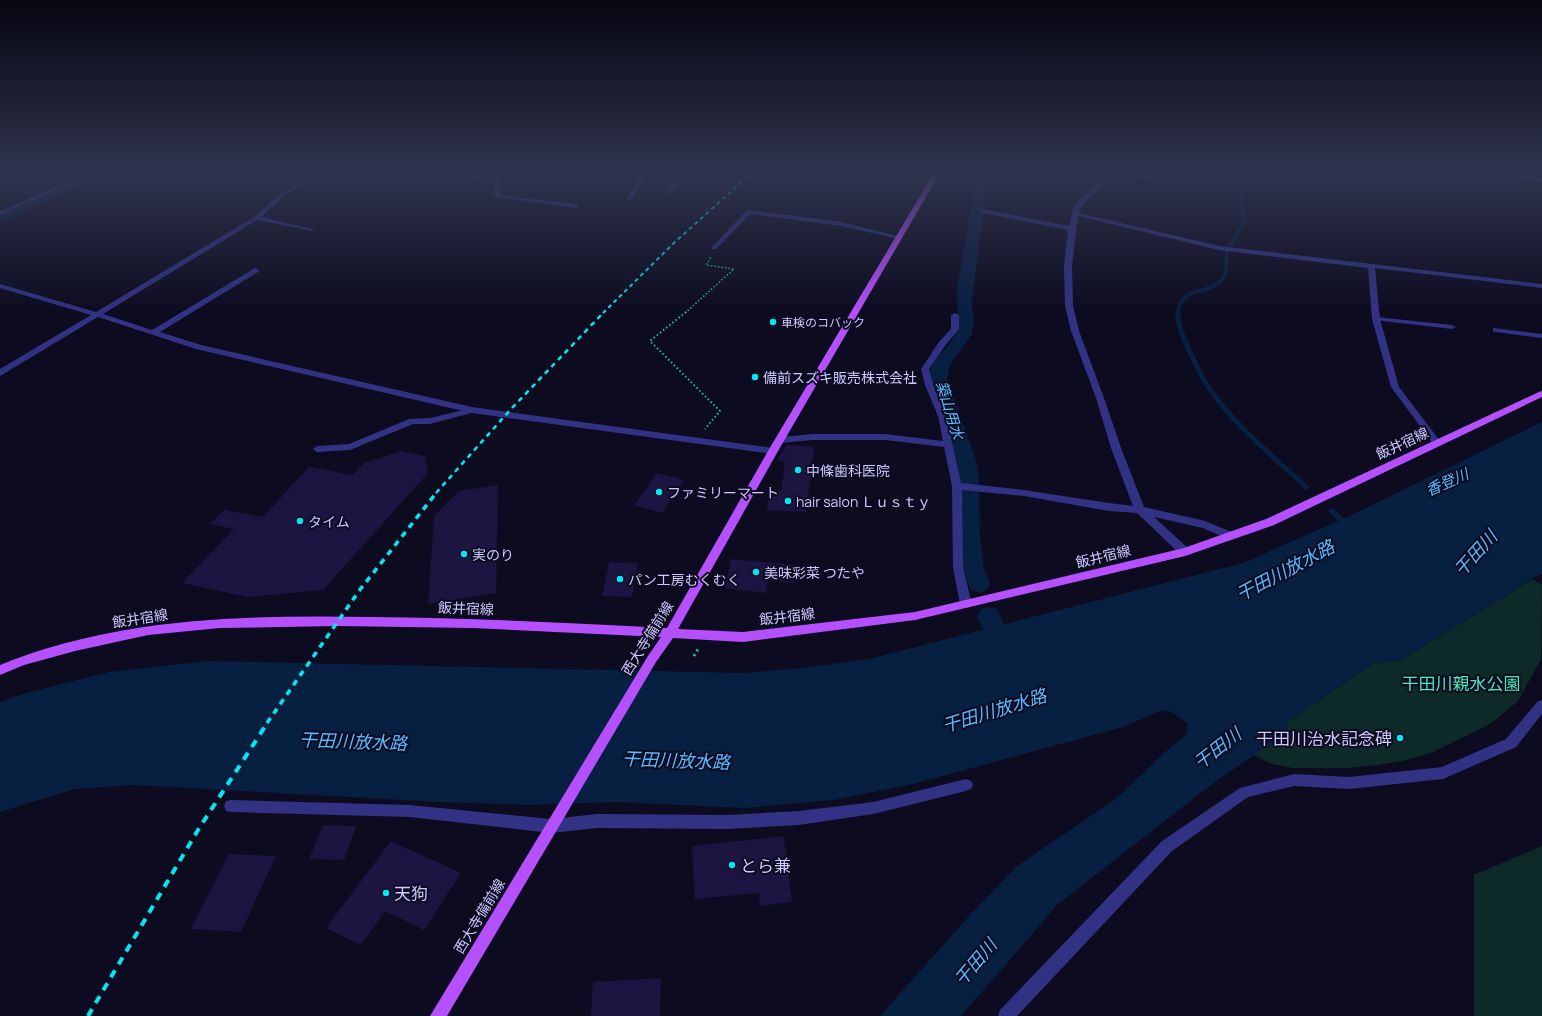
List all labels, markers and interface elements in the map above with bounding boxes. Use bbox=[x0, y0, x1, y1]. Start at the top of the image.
place label: 車検のコバック bbox=[781, 314, 865, 331]
marker: 車検のコバック bbox=[768, 317, 778, 327]
place label: 備前スズキ販売株式会社 bbox=[763, 368, 917, 387]
marker: 備前スズキ販売株式会社 bbox=[750, 372, 760, 382]
water label: 築山用水 bbox=[931, 378, 969, 444]
street label: 飯井宿線 bbox=[1373, 423, 1431, 463]
place label: 中條歯科医院 bbox=[806, 461, 890, 480]
water label: 香登川 bbox=[1422, 462, 1474, 501]
marker: 中條歯科医院 bbox=[793, 465, 803, 475]
place label: ファミリーマート bbox=[667, 483, 779, 502]
marker: ファミリーマート bbox=[654, 487, 664, 497]
place label: hair salon Ｌｕｓｔｙ bbox=[796, 492, 931, 511]
marker: hair salon Ｌｕｓｔｙ bbox=[783, 496, 793, 506]
place label: タイム bbox=[308, 512, 350, 531]
marker: タイム bbox=[295, 516, 305, 526]
water label: 干田川 bbox=[1448, 523, 1503, 581]
water label: 干田川放水路 bbox=[1232, 533, 1340, 606]
street label: 飯井宿線 bbox=[1074, 540, 1132, 572]
place label: 実のり bbox=[472, 545, 514, 564]
marker: 実のり bbox=[459, 549, 469, 559]
place label: 美味彩菜 つたや bbox=[764, 563, 865, 582]
marker: 美味彩菜 つたや bbox=[751, 567, 761, 577]
place label: パン工房むくむく bbox=[628, 570, 741, 589]
marker: パン工房むくむく bbox=[615, 574, 625, 584]
street label: 西大寺備前線 bbox=[617, 597, 677, 679]
street label: 飯井宿線 bbox=[438, 598, 494, 618]
street label: 飯井宿線 bbox=[758, 603, 816, 629]
street label: 飯井宿線 bbox=[111, 604, 169, 632]
park label: 干田川親水公園 bbox=[1402, 672, 1521, 695]
water label: 干田川放水路 bbox=[939, 682, 1051, 737]
water label: 干田川 bbox=[1188, 721, 1247, 774]
water label: 干田川放水路 bbox=[299, 727, 409, 755]
place label: 干田川治水記念碑 bbox=[1256, 727, 1392, 750]
marker: 干田川治水記念碑 bbox=[1395, 733, 1405, 743]
water label: 干田川放水路 bbox=[622, 746, 732, 774]
place label: とら兼 bbox=[740, 854, 791, 877]
marker: とら兼 bbox=[727, 860, 737, 870]
street label: 西大寺備前線 bbox=[449, 875, 509, 957]
place label: 天狗 bbox=[394, 882, 428, 905]
marker: 天狗 bbox=[381, 888, 391, 898]
water label: 干田川 bbox=[948, 932, 1003, 990]

